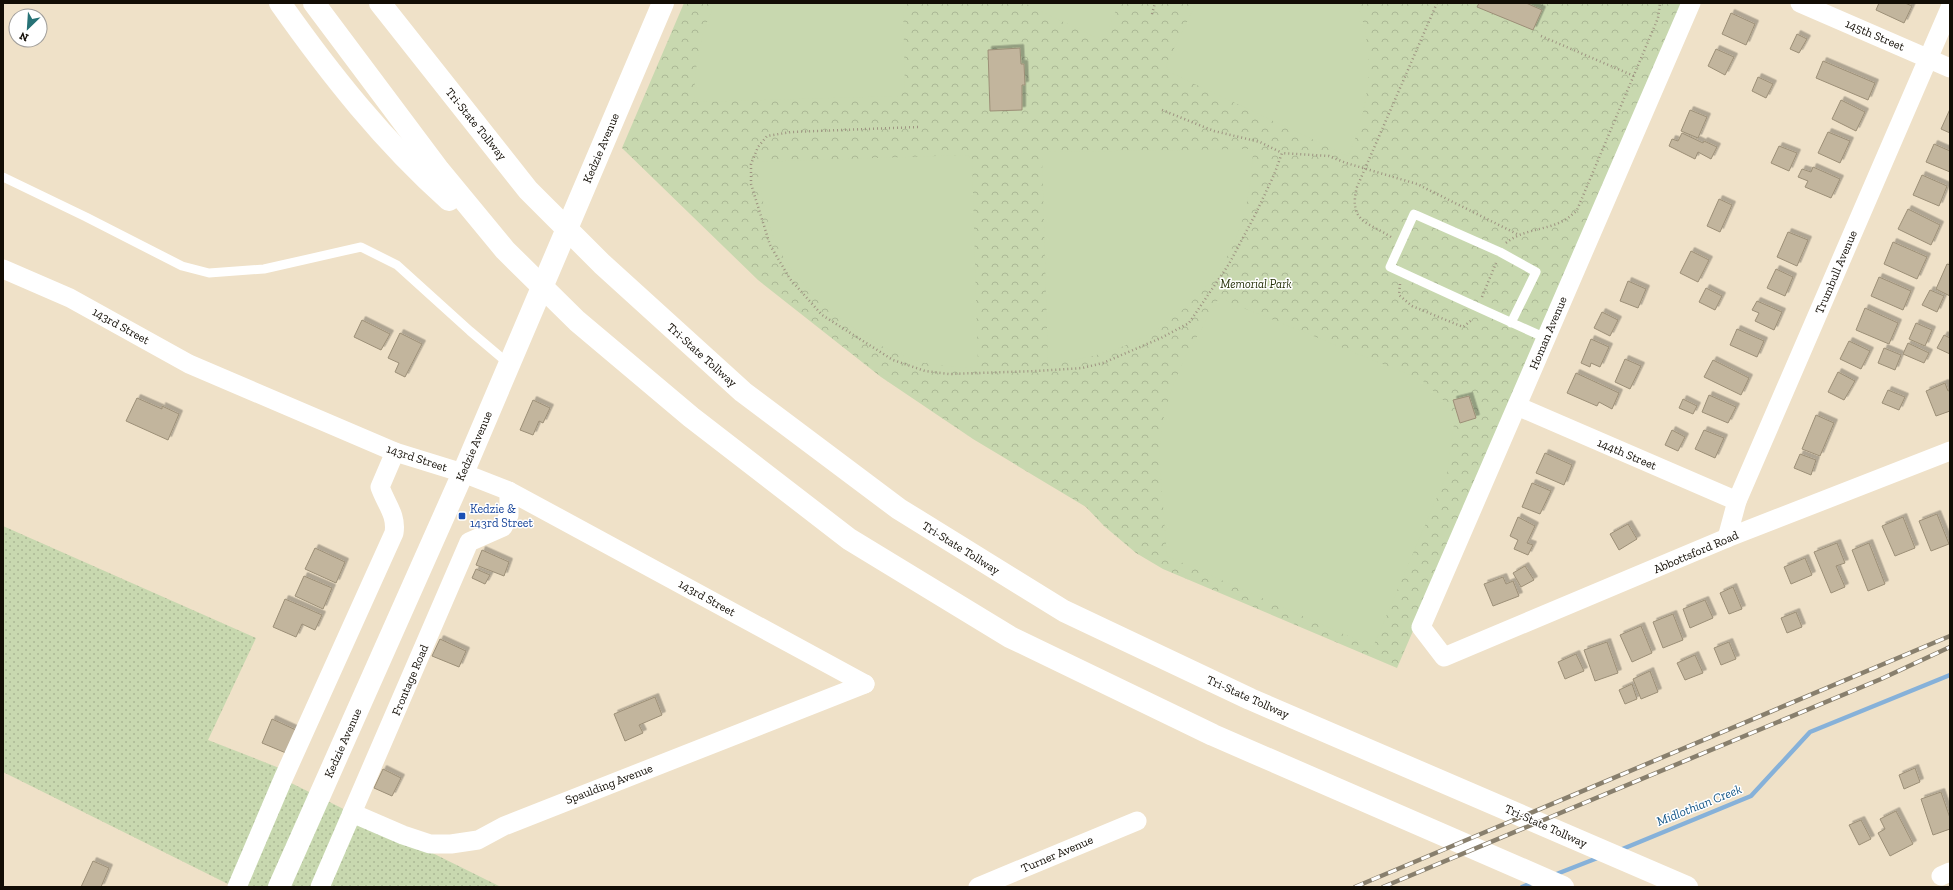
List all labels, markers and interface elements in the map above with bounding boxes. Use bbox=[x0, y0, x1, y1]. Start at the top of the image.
north arrow bbox=[8, 8, 48, 48]
street label: 145th Street bbox=[1843, 16, 1907, 54]
text: N bbox=[17, 29, 31, 44]
street label: Tri-State Tollway bbox=[443, 85, 510, 164]
street label: Kedzie Avenue bbox=[580, 111, 622, 185]
street label: Trumbull Avenue bbox=[1812, 228, 1860, 316]
park label: Memorial Park bbox=[1220, 277, 1292, 291]
street label: Homan Avenue bbox=[1526, 294, 1570, 372]
street label: 143rd Street bbox=[90, 305, 152, 348]
street label: Tri-State Tollway bbox=[664, 320, 740, 391]
street label: Kedzie Avenue bbox=[453, 409, 495, 483]
street label: 144th Street bbox=[1595, 435, 1659, 473]
street label: 143rd Street bbox=[385, 442, 450, 475]
place label: Kedzie & 143rd Street bbox=[470, 502, 533, 530]
marker: Kedzie & 143rd Street bbox=[457, 511, 467, 521]
street label: Tri-State Tollway bbox=[920, 519, 1003, 578]
street label: Abbottsford Road bbox=[1651, 528, 1741, 576]
street label: 143rd Street bbox=[676, 577, 738, 620]
street label: Frontage Road bbox=[389, 642, 431, 718]
street label: Tri-State Tollway bbox=[1205, 673, 1292, 722]
street label: Kedzie Avenue bbox=[321, 706, 365, 780]
street label: Spaulding Avenue bbox=[563, 761, 655, 807]
water label: Midlothian Creek bbox=[1654, 781, 1744, 829]
street label: Tri-State Tollway bbox=[1503, 802, 1590, 851]
street label: Turner Avenue bbox=[1019, 832, 1095, 875]

